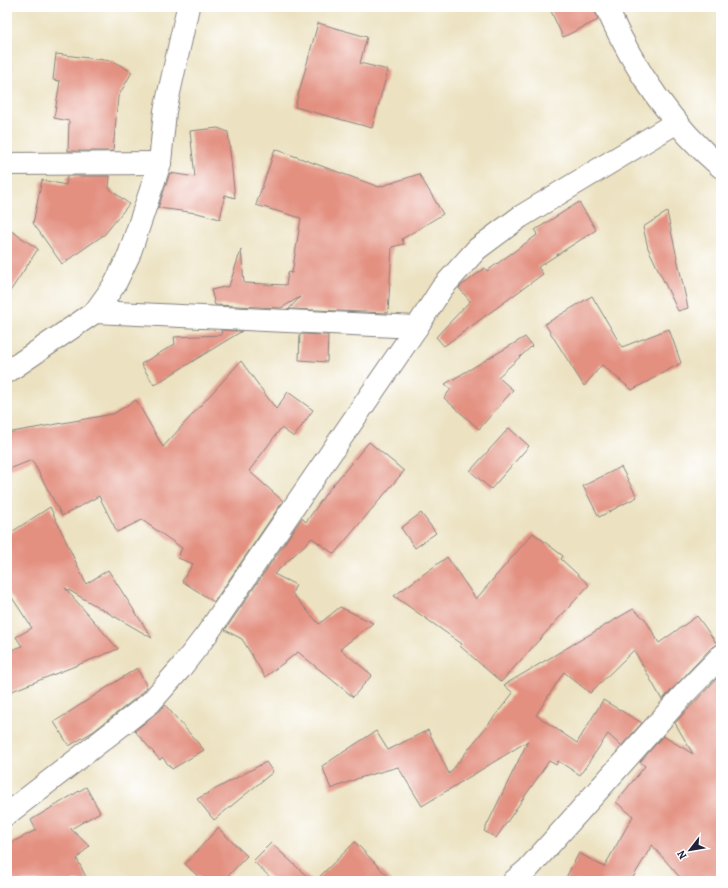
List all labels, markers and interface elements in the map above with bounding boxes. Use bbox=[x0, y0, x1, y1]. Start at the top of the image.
north arrow bbox=[670, 830, 710, 870]
text: N bbox=[673, 848, 690, 862]

